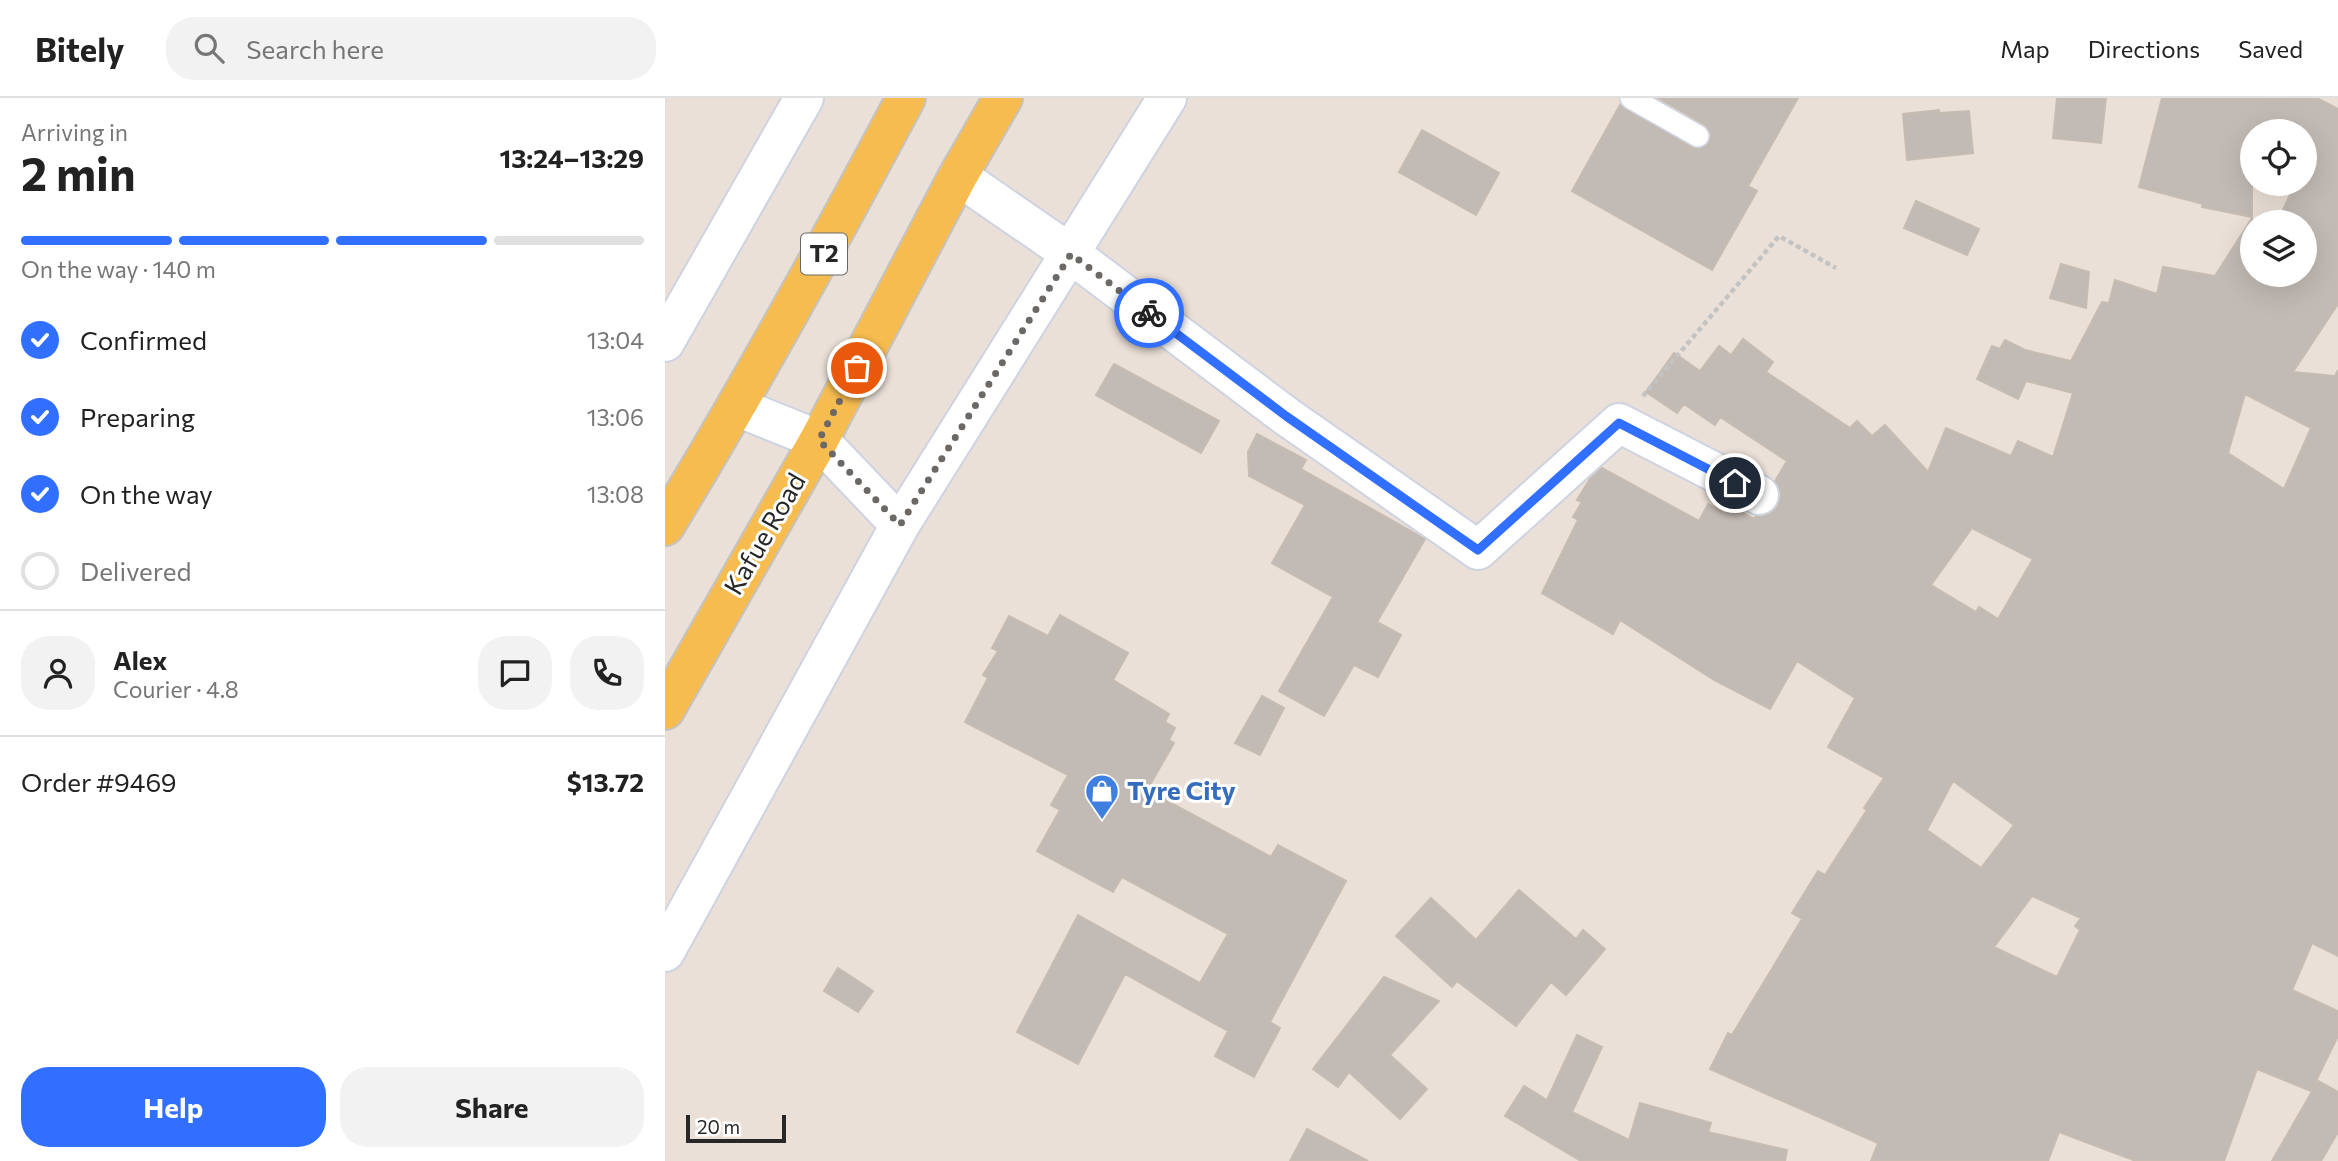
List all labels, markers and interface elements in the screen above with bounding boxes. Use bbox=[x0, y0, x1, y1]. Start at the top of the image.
search box bbox=[166, 17, 656, 80]
text: Bitely bbox=[35, 28, 124, 69]
icon: search bbox=[190, 29, 228, 67]
text: Search here bbox=[246, 33, 384, 64]
text: Map bbox=[2000, 34, 2050, 63]
text: Directions bbox=[2088, 34, 2200, 63]
text: Saved bbox=[2238, 34, 2303, 63]
text: Arriving in bbox=[21, 118, 128, 146]
map controls bbox=[2240, 119, 2317, 287]
button: locate bbox=[2240, 119, 2317, 196]
text: 13:24–13:29 bbox=[499, 142, 644, 173]
text: 2 min bbox=[21, 144, 136, 200]
button: layers bbox=[2240, 210, 2317, 287]
road number: T2 bbox=[801, 234, 847, 274]
text: On the way · 140 m bbox=[21, 255, 216, 283]
courier bbox=[1114, 278, 1184, 348]
icon: bike bbox=[1130, 294, 1168, 332]
icon: check bbox=[21, 321, 59, 359]
text: Confirmed bbox=[80, 324, 207, 355]
text: 13:04 bbox=[587, 326, 644, 354]
pin bbox=[827, 338, 887, 398]
icon: bag bbox=[838, 349, 876, 387]
icon: check bbox=[21, 398, 59, 436]
text: Preparing bbox=[80, 401, 195, 432]
text: 13:06 bbox=[587, 403, 644, 431]
pin bbox=[1705, 453, 1765, 513]
icon: home bbox=[1716, 464, 1754, 502]
street label: Kafue Road bbox=[716, 467, 811, 600]
icon: check bbox=[21, 475, 59, 513]
text: On the way bbox=[80, 478, 213, 509]
text: 13:08 bbox=[587, 480, 644, 508]
text: Delivered bbox=[80, 555, 191, 586]
button: person bbox=[21, 636, 95, 710]
button: chat bbox=[478, 636, 552, 710]
button: phone bbox=[570, 636, 644, 710]
text: Alex bbox=[113, 644, 167, 675]
text: Courier · 4.8 bbox=[113, 675, 239, 703]
text: Order #9469 bbox=[21, 766, 177, 797]
text: $13.72 bbox=[567, 766, 644, 797]
shop icon: Tyre City bbox=[1083, 772, 1121, 821]
place label: Tyre City bbox=[1127, 774, 1236, 805]
button: Help bbox=[21, 1067, 326, 1147]
button: Share bbox=[340, 1067, 644, 1147]
scale bar bbox=[686, 1112, 786, 1144]
text: 20 m bbox=[697, 1115, 740, 1138]

